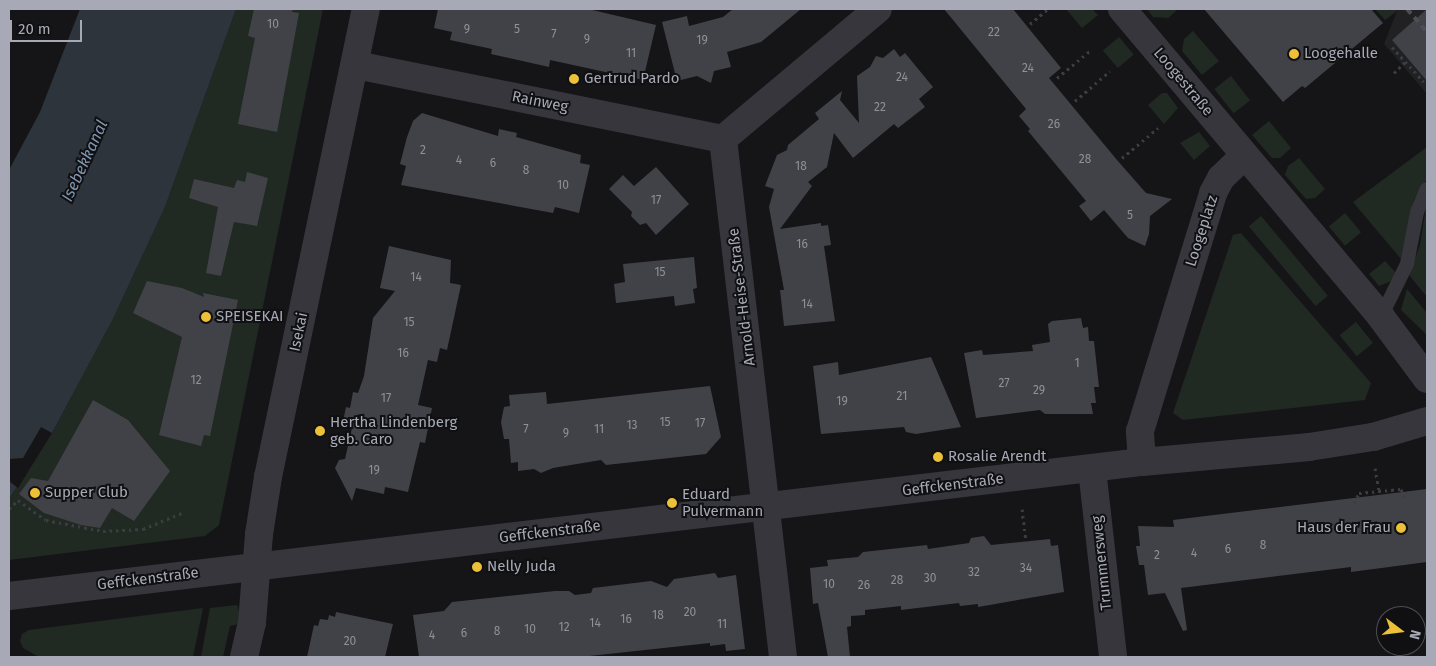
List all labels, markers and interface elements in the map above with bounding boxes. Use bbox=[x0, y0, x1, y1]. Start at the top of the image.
scale bar bbox=[12, 10, 85, 42]
house number: 10 bbox=[267, 18, 279, 32]
text: 20 m bbox=[18, 20, 51, 38]
house number: 9 bbox=[464, 23, 470, 37]
house number: 5 bbox=[514, 23, 520, 37]
house number: 22 bbox=[988, 26, 1000, 40]
house number: 7 bbox=[551, 28, 557, 42]
house number: 9 bbox=[584, 33, 590, 47]
house number: 19 bbox=[696, 34, 708, 48]
street label: Loogestraße bbox=[1149, 44, 1217, 120]
place label: Loogehalle bbox=[1304, 45, 1378, 63]
house number: 11 bbox=[626, 47, 636, 61]
marker: Loogehalle bbox=[1288, 48, 1300, 60]
house number: 24 bbox=[1022, 62, 1034, 76]
place label: Gertrud Pardo bbox=[584, 70, 679, 88]
house number: 24 bbox=[896, 71, 908, 85]
marker: Gertrud Pardo bbox=[568, 73, 580, 85]
street label: Rainweg bbox=[510, 88, 570, 116]
house number: 22 bbox=[874, 101, 886, 115]
water label: Isebekkanal bbox=[58, 117, 112, 205]
house number: 26 bbox=[1048, 118, 1060, 132]
house number: 2 bbox=[420, 144, 426, 158]
house number: 28 bbox=[1079, 153, 1091, 167]
house number: 4 bbox=[456, 154, 462, 168]
house number: 6 bbox=[490, 157, 496, 171]
house number: 18 bbox=[795, 160, 807, 174]
house number: 8 bbox=[523, 164, 529, 178]
house number: 10 bbox=[557, 179, 569, 193]
street label: Loogeplatz bbox=[1182, 193, 1222, 269]
house number: 17 bbox=[651, 194, 661, 208]
house number: 5 bbox=[1127, 209, 1133, 223]
street label: Arnold-Heise-Straße bbox=[725, 227, 759, 367]
house number: 16 bbox=[796, 238, 808, 252]
house number: 15 bbox=[654, 266, 666, 280]
house number: 14 bbox=[410, 271, 422, 285]
house number: 14 bbox=[801, 298, 813, 312]
place label: SPEISEKAI bbox=[216, 308, 283, 326]
marker: SPEISEKAI bbox=[200, 311, 212, 323]
street label: Isekai bbox=[286, 311, 312, 353]
house number: 15 bbox=[403, 316, 415, 330]
house number: 16 bbox=[397, 347, 409, 361]
house number: 1 bbox=[1074, 357, 1080, 371]
house number: 12 bbox=[190, 374, 202, 388]
house number: 27 bbox=[998, 377, 1010, 391]
house number: 29 bbox=[1033, 384, 1045, 398]
house number: 21 bbox=[897, 390, 907, 404]
house number: 17 bbox=[381, 392, 391, 406]
house number: 19 bbox=[836, 395, 848, 409]
place label: Hertha Lindenberg geb. Caro bbox=[330, 413, 457, 448]
house number: 15 bbox=[659, 416, 671, 430]
house number: 17 bbox=[695, 417, 705, 431]
house number: 13 bbox=[626, 419, 638, 433]
house number: 7 bbox=[523, 423, 529, 437]
house number: 11 bbox=[594, 423, 604, 437]
marker: Hertha Lindenberg geb. Caro bbox=[314, 425, 326, 437]
house number: 9 bbox=[563, 427, 569, 441]
place label: Rosalie Arendt bbox=[948, 448, 1047, 466]
marker: Rosalie Arendt bbox=[932, 451, 944, 463]
house number: 19 bbox=[368, 464, 380, 478]
street label: Geffckenstraße bbox=[901, 470, 1005, 500]
place label: Supper Club bbox=[45, 484, 128, 502]
place label: Eduard Pulvermann bbox=[682, 485, 763, 520]
marker: Supper Club bbox=[29, 487, 41, 499]
marker: Eduard Pulvermann bbox=[666, 497, 678, 509]
street label: Trummersweg bbox=[1088, 515, 1116, 611]
street label: Geffckenstraße bbox=[498, 517, 602, 547]
place label: Haus der Frau bbox=[1297, 519, 1391, 537]
marker: Haus der Frau bbox=[1395, 522, 1407, 534]
house number: 8 bbox=[1260, 539, 1266, 553]
house number: 6 bbox=[1225, 543, 1231, 557]
house number: 4 bbox=[1191, 547, 1197, 561]
house number: 2 bbox=[1154, 549, 1160, 563]
place label: Nelly Juda bbox=[487, 558, 556, 576]
marker: Nelly Juda bbox=[471, 561, 483, 573]
house number: 34 bbox=[1020, 562, 1032, 576]
street label: Geffckenstraße bbox=[96, 564, 200, 594]
house number: 32 bbox=[968, 566, 980, 580]
house number: 30 bbox=[924, 572, 936, 586]
house number: 28 bbox=[891, 574, 903, 588]
house number: 10 bbox=[823, 578, 835, 592]
house number: 26 bbox=[858, 579, 870, 593]
house number: 20 bbox=[684, 606, 696, 620]
north arrow bbox=[1376, 606, 1426, 656]
house number: 18 bbox=[652, 609, 664, 623]
house number: 16 bbox=[620, 613, 632, 627]
house number: 14 bbox=[589, 617, 601, 631]
house number: 11 bbox=[717, 618, 727, 632]
house number: 12 bbox=[558, 621, 570, 635]
house number: 10 bbox=[524, 623, 536, 637]
house number: 8 bbox=[494, 625, 500, 639]
house number: 6 bbox=[461, 627, 467, 641]
text: N bbox=[1406, 628, 1424, 641]
house number: 4 bbox=[429, 629, 435, 643]
house number: 20 bbox=[344, 635, 356, 649]

